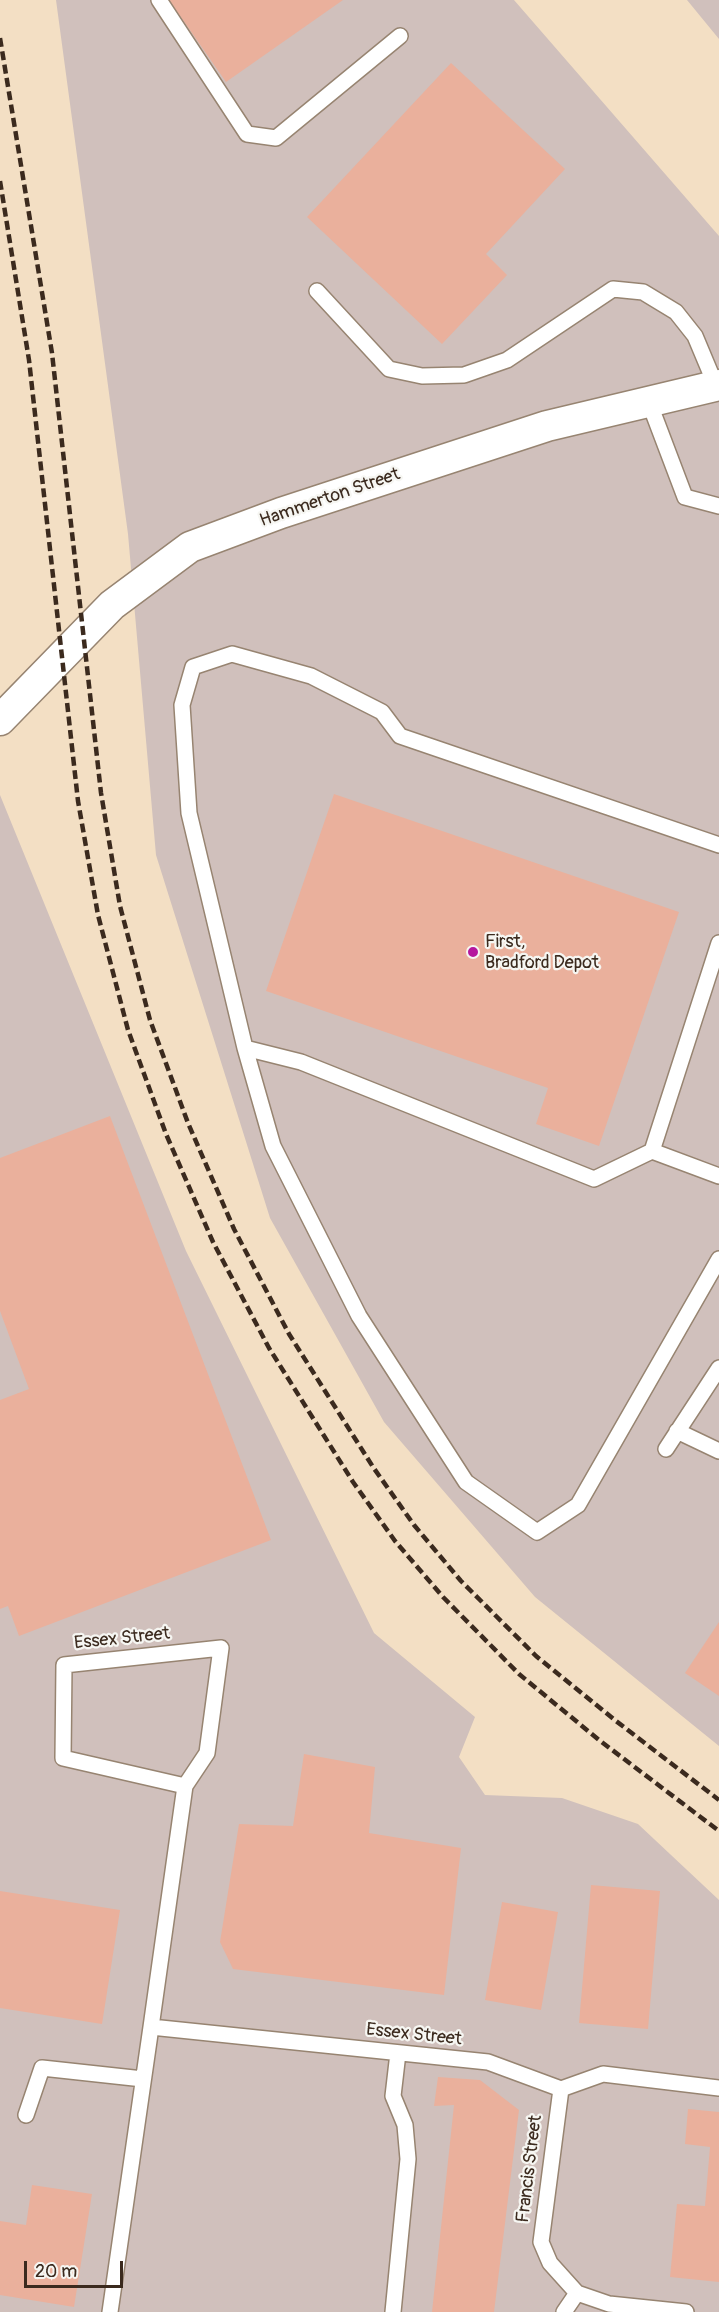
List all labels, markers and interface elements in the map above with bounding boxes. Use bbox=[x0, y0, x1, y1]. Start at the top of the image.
street label: Hammerton Street bbox=[257, 464, 403, 532]
place label: First, Bradford Depot bbox=[485, 931, 599, 974]
marker: First, Bradford Depot bbox=[466, 945, 480, 959]
street label: Essex Street bbox=[73, 1623, 171, 1655]
street label: Essex Street bbox=[365, 2019, 463, 2051]
street label: Francis Street bbox=[513, 2114, 547, 2224]
scale bar bbox=[27, 2249, 126, 2287]
text: 20 m bbox=[35, 2260, 77, 2283]

